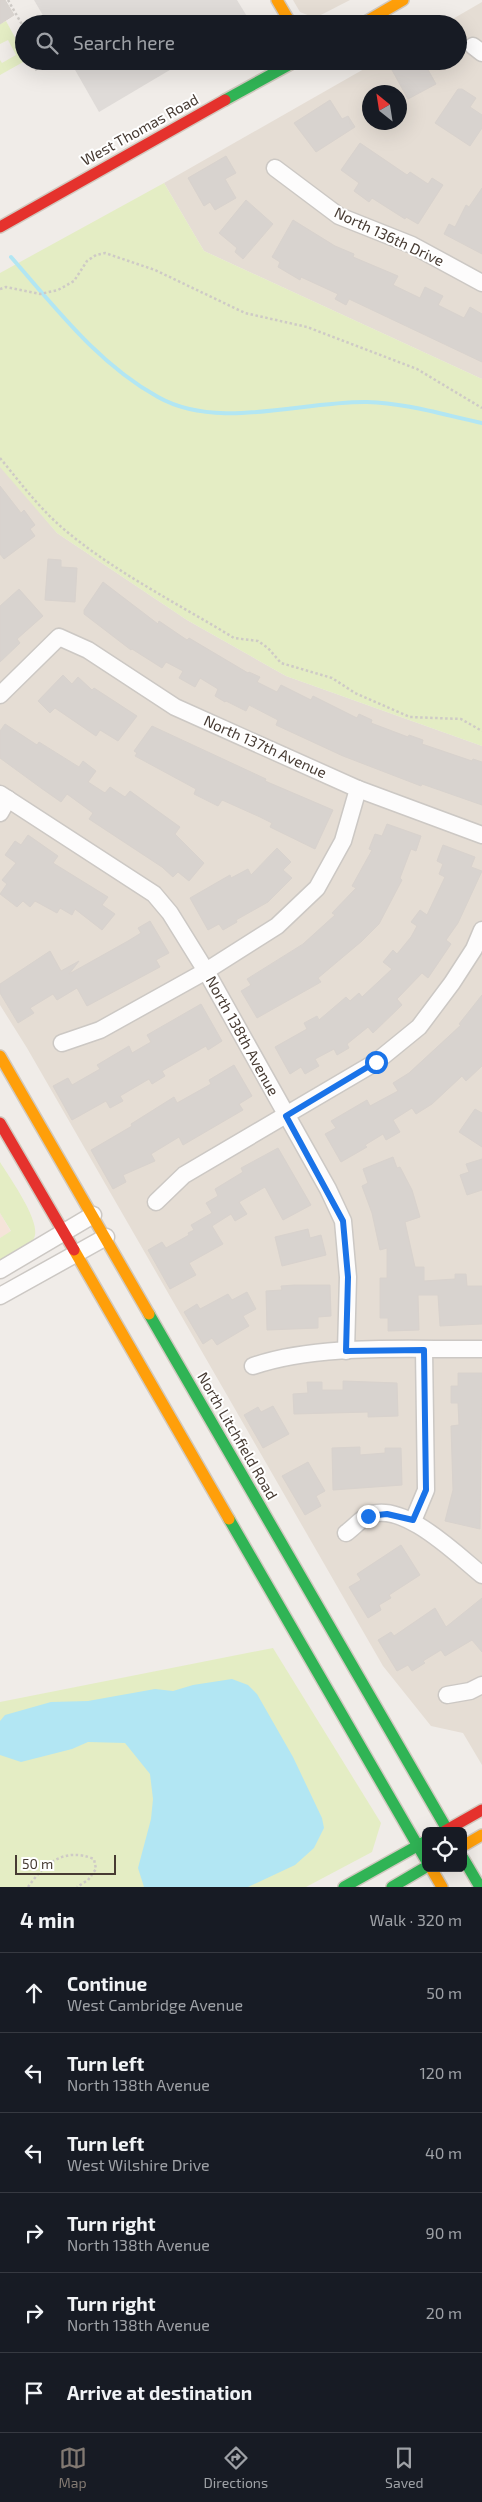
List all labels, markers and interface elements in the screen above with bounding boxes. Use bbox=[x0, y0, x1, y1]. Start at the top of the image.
search box bbox=[15, 15, 467, 70]
icon: search bbox=[33, 29, 61, 57]
text: Search here bbox=[73, 31, 175, 54]
north arrow bbox=[362, 85, 407, 130]
street label: West Thomas Road bbox=[78, 89, 201, 169]
street label: North 136th Drive bbox=[332, 203, 447, 269]
street label: North 137th Avenue bbox=[201, 711, 330, 781]
street label: North 138th Avenue bbox=[203, 973, 283, 1098]
route start bbox=[365, 1051, 388, 1074]
street label: North Litchfield Road bbox=[194, 1369, 282, 1502]
route end bbox=[357, 1505, 380, 1528]
map controls bbox=[422, 1827, 467, 1872]
button: locate bbox=[422, 1827, 467, 1872]
scale bar bbox=[15, 1852, 116, 1875]
text: 50 m bbox=[22, 1855, 53, 1872]
text: 4 min bbox=[20, 1907, 75, 1932]
text: Walk · 320 m bbox=[369, 1910, 462, 1929]
text: Continue bbox=[67, 1972, 147, 1995]
icon: ahead bbox=[20, 1979, 48, 2007]
text: 50 m bbox=[426, 1983, 462, 2002]
text: West Cambridge Avenue bbox=[67, 1995, 243, 2014]
text: Turn left bbox=[67, 2052, 144, 2075]
icon: left bbox=[20, 2059, 48, 2087]
text: 120 m bbox=[419, 2063, 462, 2082]
text: North 138th Avenue bbox=[67, 2075, 210, 2094]
text: Turn left bbox=[67, 2132, 144, 2155]
icon: left bbox=[20, 2139, 48, 2167]
text: 40 m bbox=[425, 2143, 462, 2162]
text: West Wilshire Drive bbox=[67, 2155, 210, 2174]
text: Turn right bbox=[67, 2212, 155, 2235]
icon: right bbox=[20, 2219, 48, 2247]
text: 90 m bbox=[426, 2223, 462, 2242]
text: North 138th Avenue bbox=[67, 2235, 210, 2254]
text: Turn right bbox=[67, 2292, 155, 2315]
icon: right bbox=[20, 2299, 48, 2327]
text: 20 m bbox=[426, 2303, 462, 2322]
text: North 138th Avenue bbox=[67, 2315, 210, 2334]
icon: arrive bbox=[20, 2379, 48, 2407]
text: Arrive at destination bbox=[67, 2381, 252, 2404]
tab: Map bbox=[58, 2444, 87, 2491]
tab: Directions bbox=[204, 2444, 268, 2491]
tab: Saved bbox=[385, 2444, 424, 2491]

